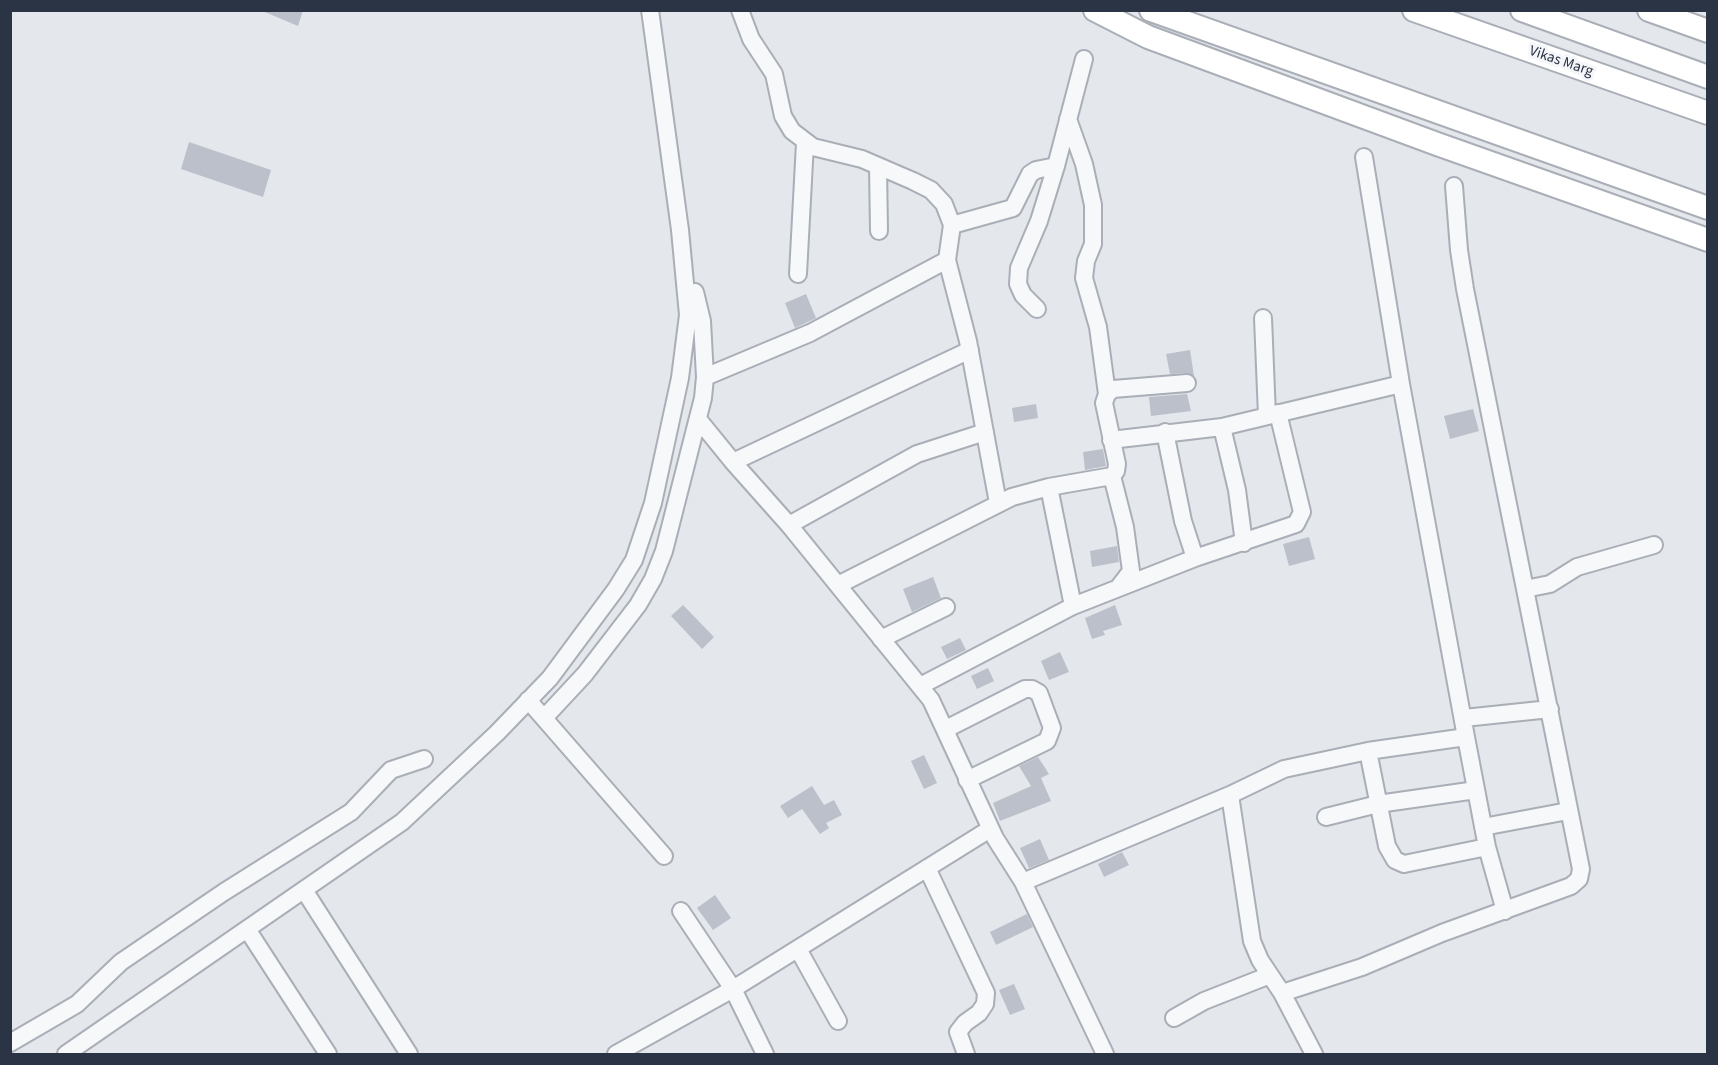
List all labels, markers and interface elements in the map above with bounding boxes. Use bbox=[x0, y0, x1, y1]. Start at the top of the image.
street label: Vikas Marg bbox=[1527, 43, 1595, 81]

